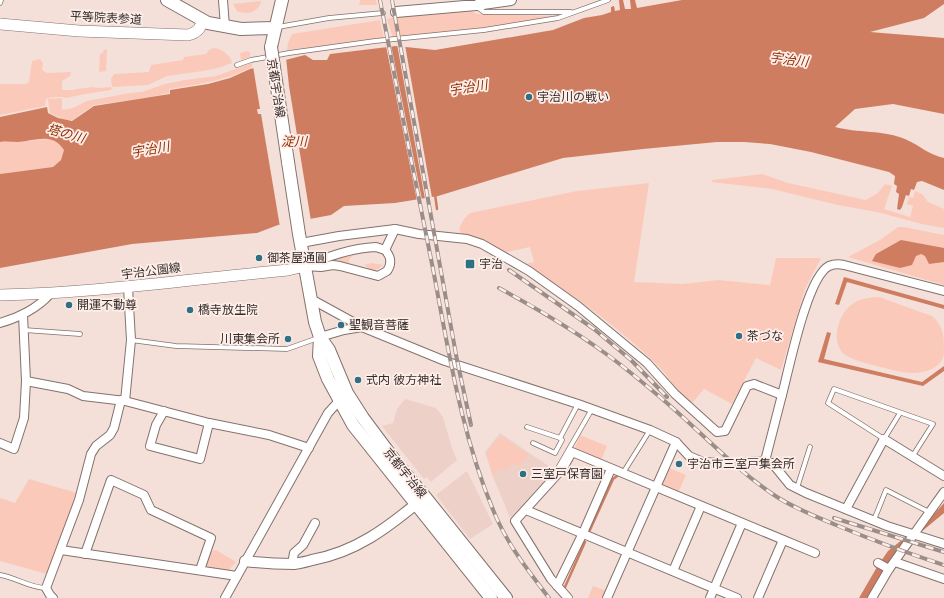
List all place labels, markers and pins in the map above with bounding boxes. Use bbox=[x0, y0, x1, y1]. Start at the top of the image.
place label: 宇治川の戦い bbox=[537, 90, 609, 104]
marker: 宇治川の戦い bbox=[524, 92, 534, 102]
place label: 御茶屋通圓 bbox=[267, 251, 327, 265]
marker: 御茶屋通圓 bbox=[254, 253, 264, 263]
place label: 宇治 bbox=[479, 257, 503, 271]
marker: 宇治 bbox=[464, 258, 476, 270]
place label: 開運不動尊 bbox=[77, 298, 137, 312]
marker: 開運不動尊 bbox=[64, 300, 74, 310]
place label: 橋寺放生院 bbox=[198, 303, 258, 317]
marker: 橋寺放生院 bbox=[185, 305, 195, 315]
place label: 聖観音菩薩 bbox=[349, 318, 409, 332]
marker: 聖観音菩薩 bbox=[336, 320, 346, 330]
place label: 茶づな bbox=[747, 329, 783, 343]
marker: 茶づな bbox=[734, 331, 744, 341]
place label: 川東集会所 bbox=[220, 332, 280, 346]
marker: 川東集会所 bbox=[283, 334, 293, 344]
place label: 式内 彼方神社 bbox=[366, 373, 441, 387]
marker: 式内 彼方神社 bbox=[353, 375, 363, 385]
place label: 宇治市三室戸集会所 bbox=[687, 457, 795, 471]
marker: 宇治市三室戸集会所 bbox=[674, 459, 684, 469]
place label: 三室戸保育園 bbox=[531, 467, 603, 481]
marker: 三室戸保育園 bbox=[518, 469, 528, 479]

